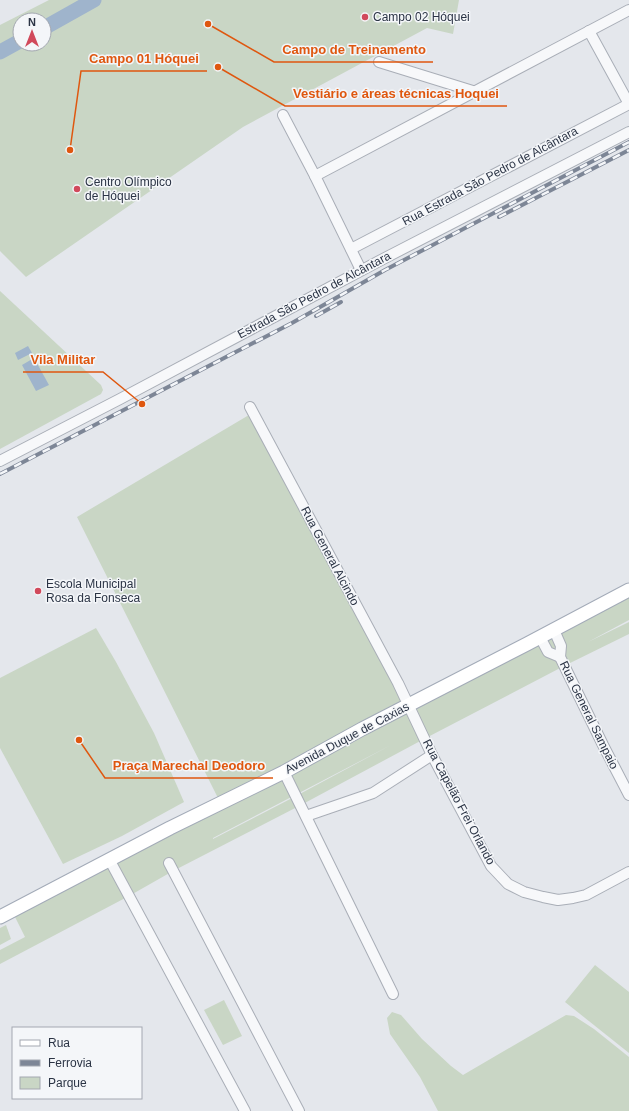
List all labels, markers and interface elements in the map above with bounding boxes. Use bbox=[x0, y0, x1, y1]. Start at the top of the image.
place label: Campo 02 Hóquei bbox=[373, 10, 470, 24]
north arrow bbox=[12, 12, 52, 52]
marker: Campo 02 Hóquei bbox=[360, 12, 370, 22]
text: N bbox=[28, 16, 36, 28]
callout: Campo de Treinamento bbox=[274, 37, 433, 62]
text: Campo de Treinamento bbox=[282, 42, 426, 57]
callout: Campo 01 Hóquei bbox=[81, 46, 207, 71]
text: Campo 01 Hóquei bbox=[89, 51, 199, 66]
callout: Vestiário e áreas técnicas Hoquei bbox=[285, 81, 507, 106]
text: Vestiário e áreas técnicas Hoquei bbox=[293, 86, 499, 101]
street label: Rua Estrada São Pedro de Alcântara bbox=[400, 123, 580, 228]
place label: Centro Olímpico de Hóquei bbox=[85, 175, 172, 203]
marker: Centro Olímpico de Hóquei bbox=[72, 184, 82, 194]
street label: Estrada São Pedro de Alcântara bbox=[235, 248, 393, 341]
callout: Vila Militar bbox=[23, 347, 103, 372]
text: Vila Militar bbox=[31, 352, 95, 367]
street label: Rua General Alcindo bbox=[298, 504, 362, 608]
place label: Escola Municipal Rosa da Fonseca bbox=[46, 577, 140, 605]
marker: Escola Municipal Rosa da Fonseca bbox=[33, 586, 43, 596]
street label: Rua General Sampaio bbox=[557, 659, 621, 772]
street label: Avenida Duque de Caxias bbox=[283, 699, 411, 777]
street label: Rua Capelão Frei Orlando bbox=[420, 737, 498, 867]
callout: Praça Marechal Deodoro bbox=[105, 753, 273, 778]
text: Praça Marechal Deodoro bbox=[113, 758, 265, 773]
legend bbox=[12, 1027, 142, 1099]
text: Rua bbox=[48, 1036, 70, 1050]
text: Ferrovia bbox=[48, 1056, 92, 1070]
text: Parque bbox=[48, 1076, 87, 1090]

